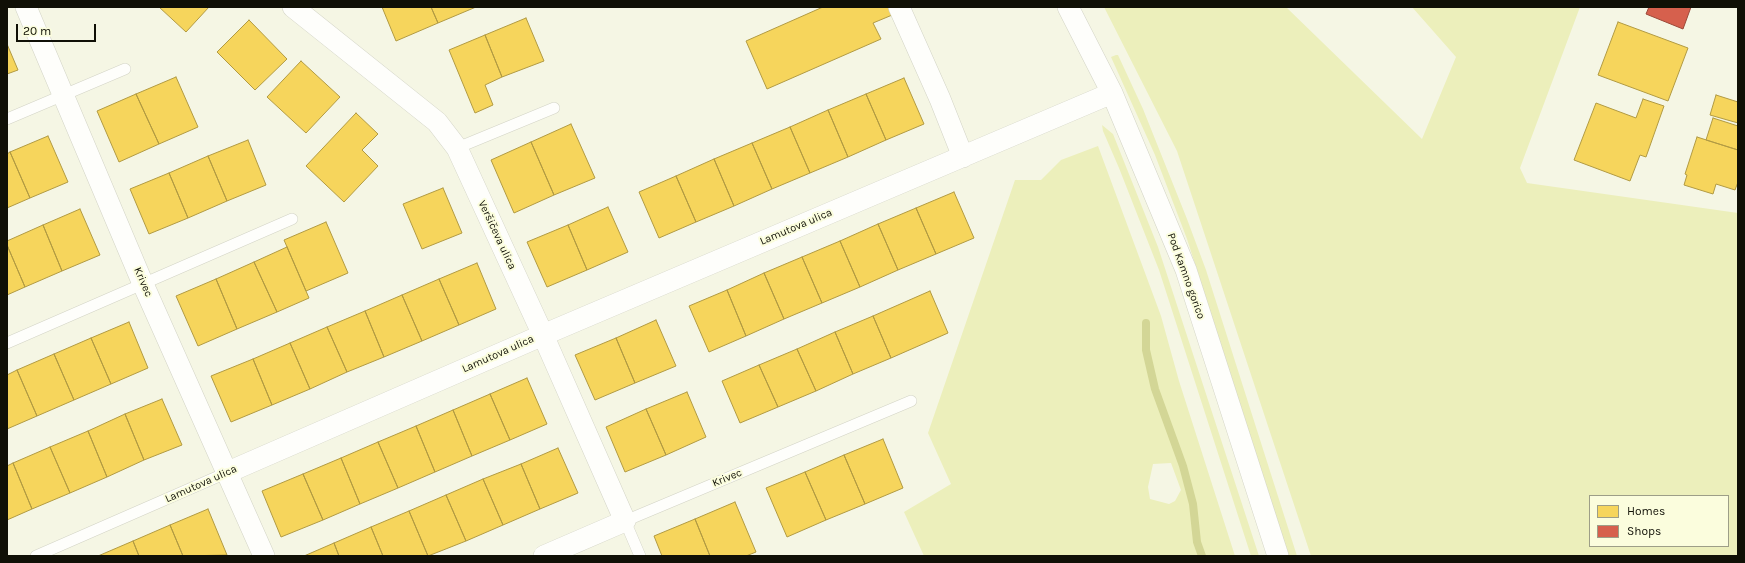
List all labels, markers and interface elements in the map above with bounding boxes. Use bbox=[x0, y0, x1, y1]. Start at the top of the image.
scale bar bbox=[18, 16, 98, 42]
text: 20 m bbox=[23, 24, 51, 38]
street label: Veršičeva ulica bbox=[475, 198, 519, 272]
street label: Lamutova ulica bbox=[758, 206, 834, 248]
street label: Pod Kamno gorico bbox=[1164, 231, 1208, 321]
street label: Krivec bbox=[131, 265, 155, 299]
street label: Lamutova ulica bbox=[460, 332, 536, 376]
street label: Lamutova ulica bbox=[163, 462, 239, 506]
street label: Krivec bbox=[710, 466, 744, 490]
legend bbox=[1589, 495, 1729, 547]
text: Homes bbox=[1627, 504, 1665, 518]
text: Shops bbox=[1627, 524, 1661, 538]

